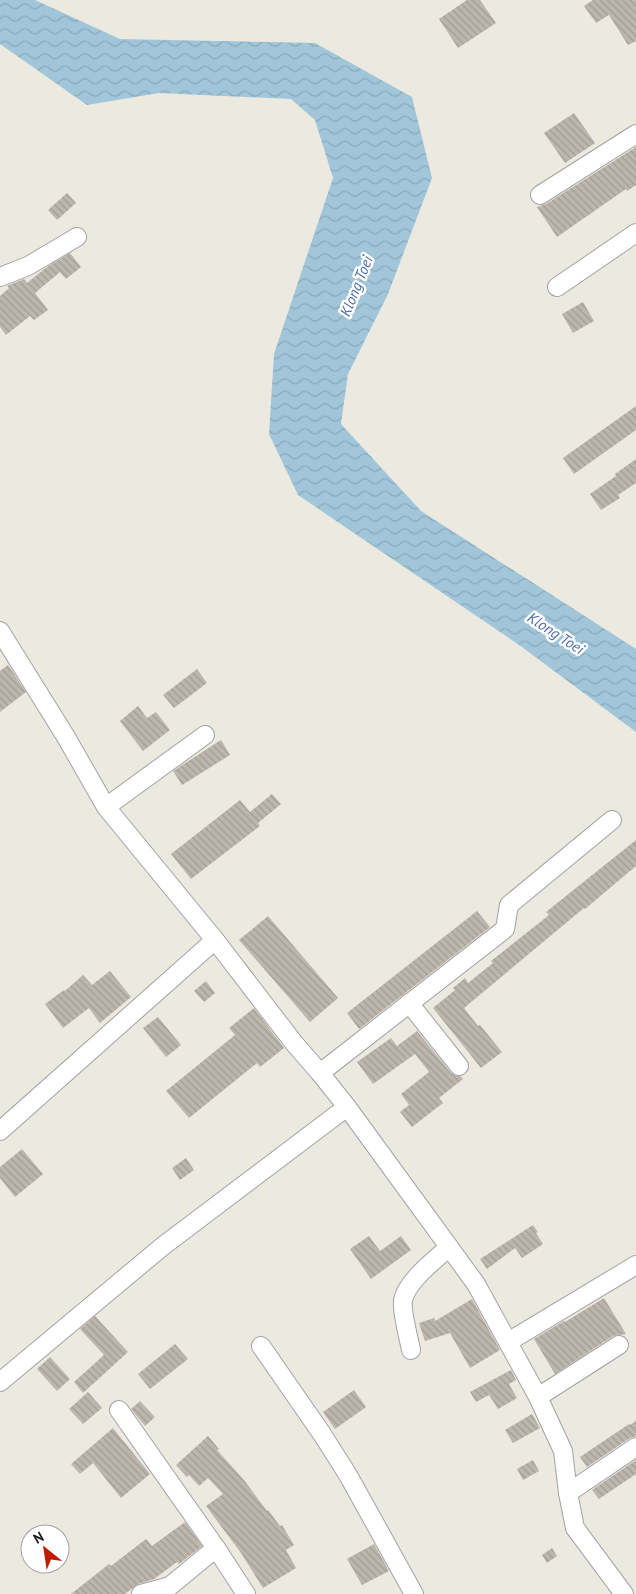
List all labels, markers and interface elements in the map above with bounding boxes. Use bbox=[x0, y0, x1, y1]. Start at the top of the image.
water label: Klong Toei bbox=[335, 252, 377, 319]
water label: Klong Toei bbox=[524, 608, 589, 659]
north arrow bbox=[20, 1524, 70, 1574]
text: N bbox=[30, 1528, 47, 1548]

